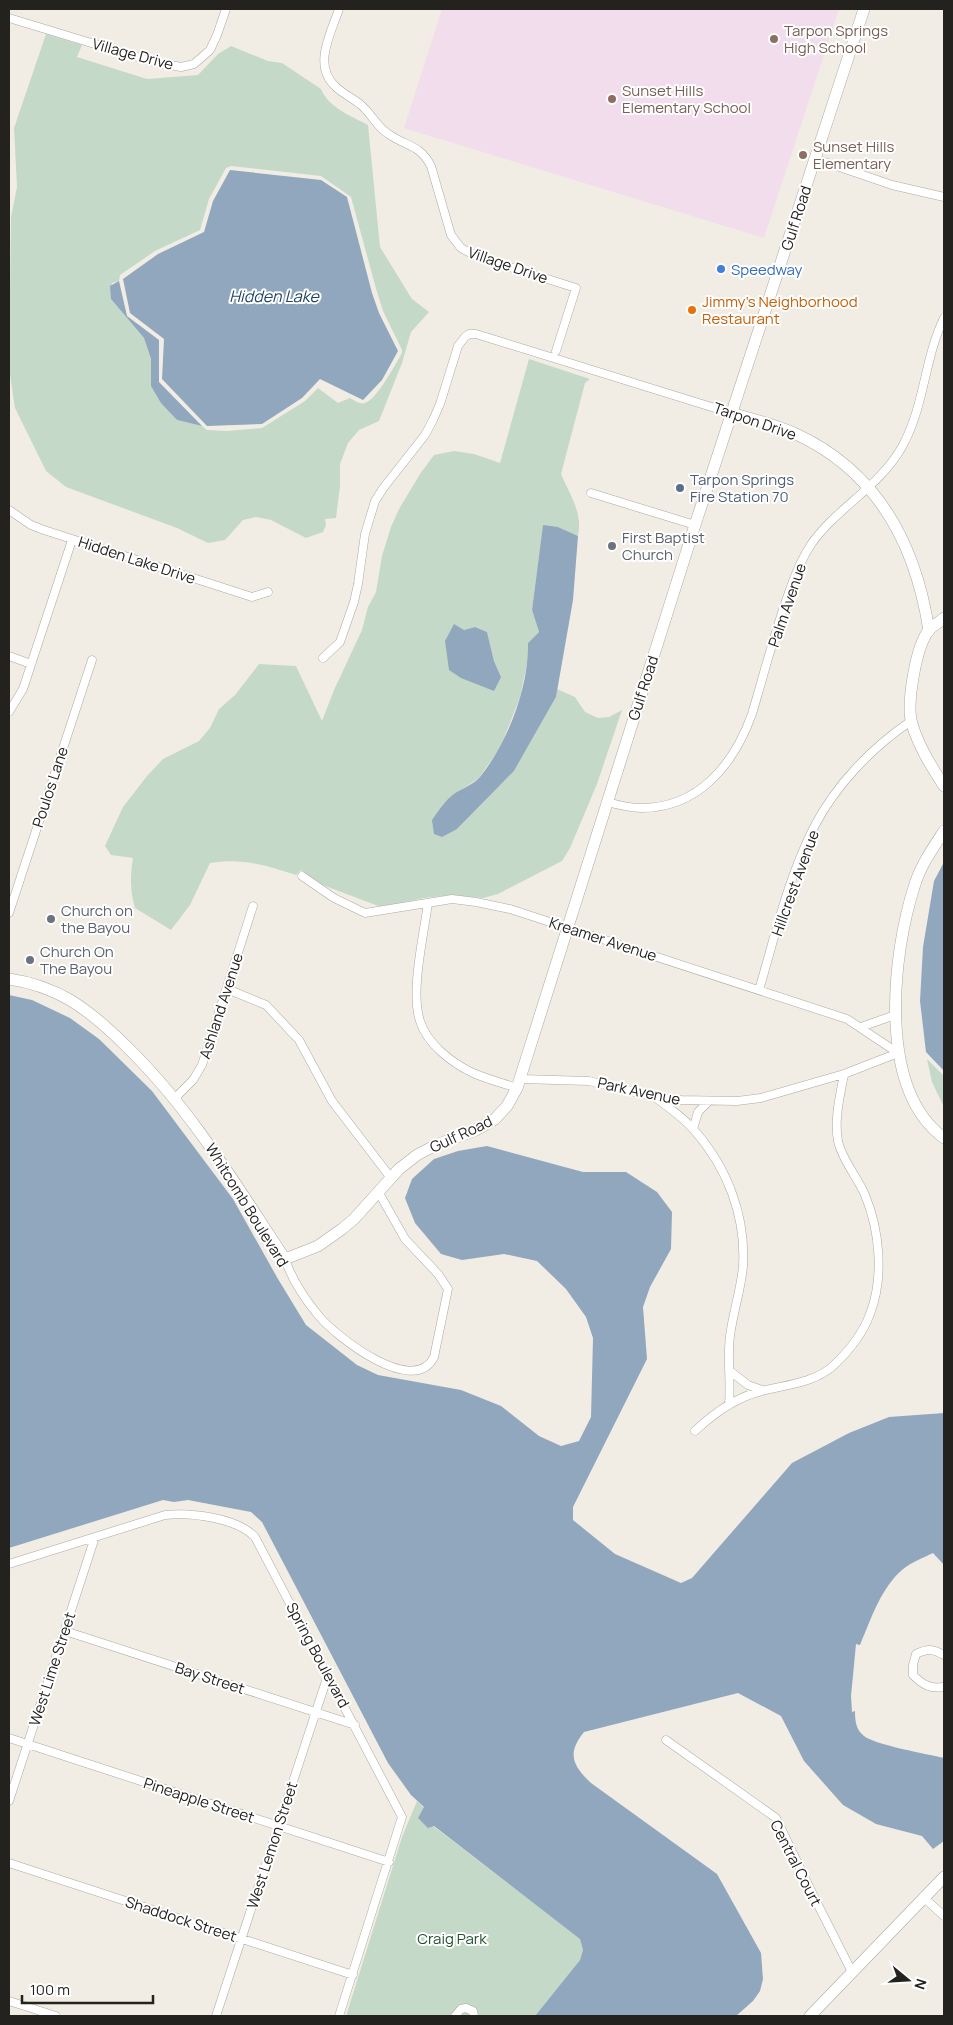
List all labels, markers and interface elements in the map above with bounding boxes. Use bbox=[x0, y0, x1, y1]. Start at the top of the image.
place label: Tarpon Springs High School bbox=[784, 20, 888, 58]
street label: Village Drive bbox=[90, 33, 176, 75]
marker: Tarpon Springs High School bbox=[768, 33, 780, 45]
place label: Sunset Hills Elementary School bbox=[622, 80, 751, 118]
marker: Sunset Hills Elementary School bbox=[606, 93, 618, 105]
place label: Sunset Hills Elementary bbox=[813, 136, 894, 174]
marker: Sunset Hills Elementary bbox=[797, 149, 809, 161]
street label: Gulf Road bbox=[776, 183, 816, 253]
street label: Village Drive bbox=[465, 242, 551, 289]
place label: Speedway bbox=[731, 259, 802, 280]
marker: Speedway bbox=[715, 263, 727, 275]
water label: Hidden Lake bbox=[229, 285, 320, 307]
place label: Jimmy's Neighborhood Restaurant bbox=[702, 291, 858, 329]
marker: Jimmy's Neighborhood Restaurant bbox=[686, 304, 698, 316]
street label: Tarpon Drive bbox=[711, 397, 799, 445]
place label: Tarpon Springs Fire Station 70 bbox=[690, 469, 794, 507]
marker: Tarpon Springs Fire Station 70 bbox=[674, 482, 686, 494]
place label: First Baptist Church bbox=[622, 527, 705, 565]
street label: Hidden Lake Drive bbox=[76, 531, 199, 589]
marker: First Baptist Church bbox=[606, 540, 618, 552]
street label: Palm Avenue bbox=[763, 560, 811, 650]
street label: Gulf Road bbox=[623, 653, 663, 723]
street label: Poulos Lane bbox=[27, 744, 73, 830]
street label: Hillcrest Avenue bbox=[766, 827, 824, 939]
place label: Church on the Bayou bbox=[61, 900, 133, 938]
street label: Kreamer Avenue bbox=[546, 912, 660, 966]
marker: Church on the Bayou bbox=[45, 913, 57, 925]
place label: Church On The Bayou bbox=[40, 941, 114, 979]
street label: Ashland Avenue bbox=[194, 950, 248, 1062]
marker: Church On The Bayou bbox=[24, 954, 36, 966]
street label: Park Avenue bbox=[596, 1072, 683, 1110]
street label: Gulf Road bbox=[426, 1110, 496, 1158]
street label: Whitcomb Boulevard bbox=[200, 1139, 294, 1271]
street label: Spring Boulevard bbox=[281, 1599, 355, 1711]
street label: West Lime Street bbox=[24, 1609, 80, 1729]
street label: Bay Street bbox=[172, 1657, 248, 1699]
street label: Pineapple Street bbox=[141, 1772, 257, 1828]
street label: West Lemon Street bbox=[242, 1779, 302, 1911]
street label: Central Court bbox=[765, 1816, 827, 1910]
street label: Shaddock Street bbox=[123, 1891, 239, 1947]
park label: Craig Park bbox=[417, 1928, 487, 1949]
north arrow bbox=[883, 1955, 933, 2005]
scale bar bbox=[22, 1972, 154, 2004]
text: N bbox=[910, 1976, 931, 1992]
text: 100 m bbox=[30, 1979, 70, 2000]

